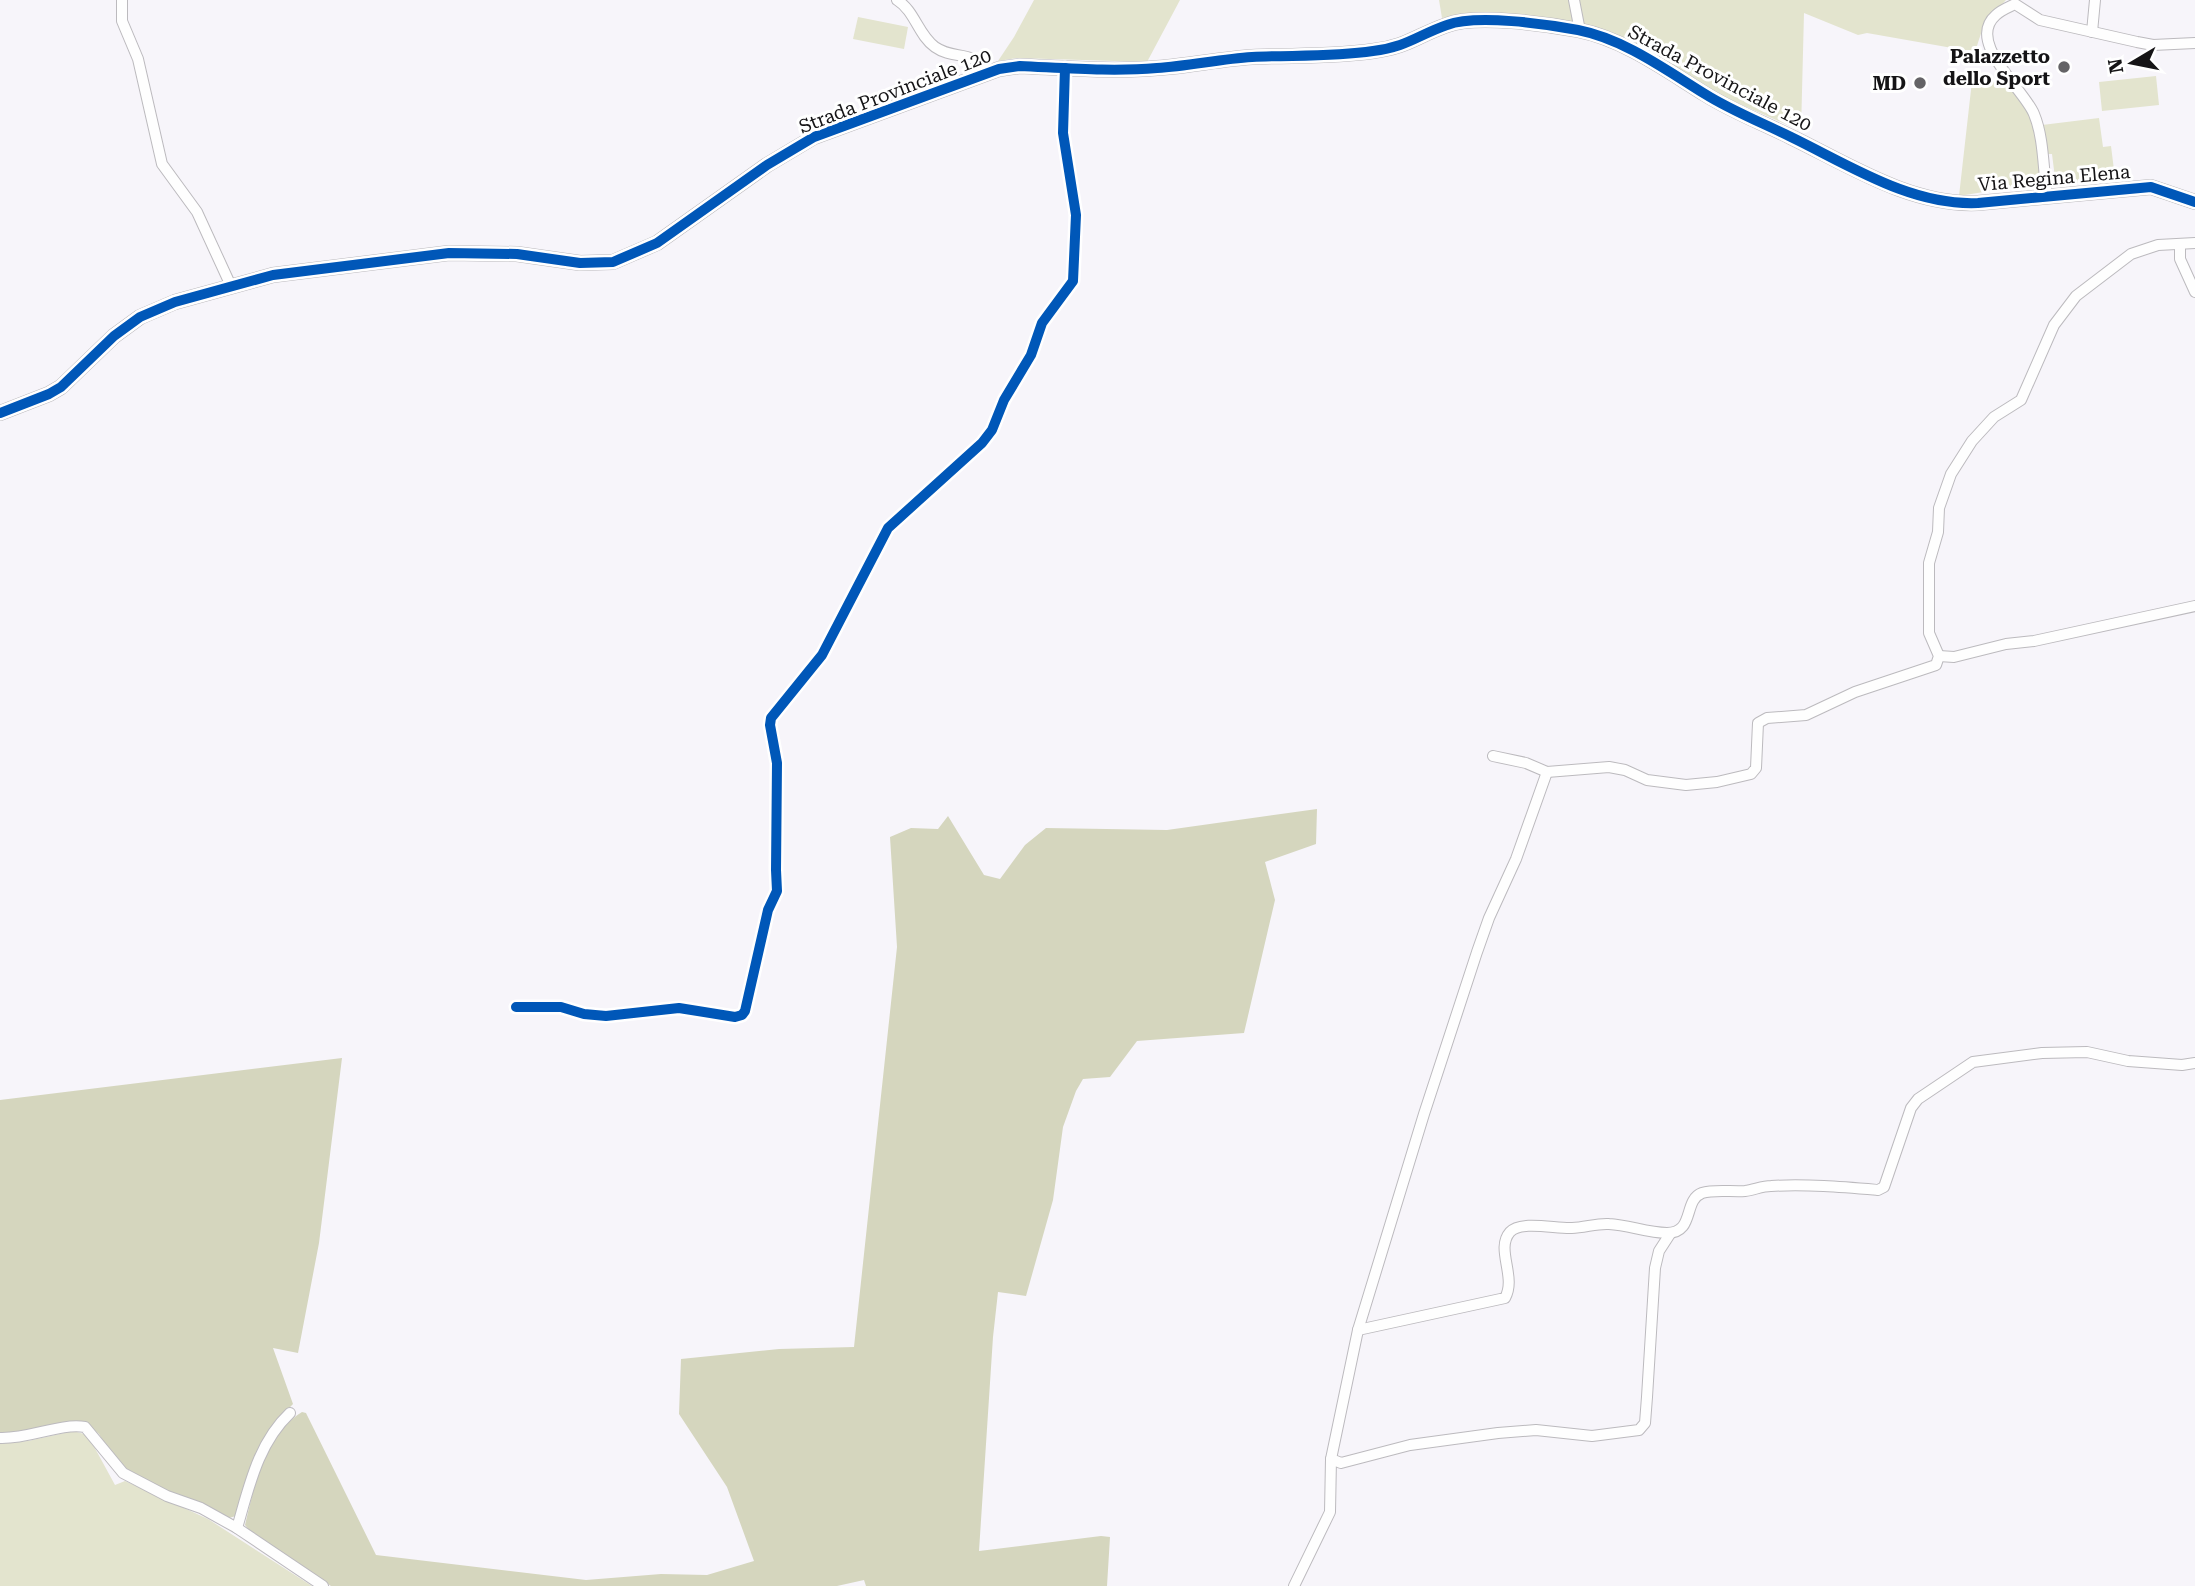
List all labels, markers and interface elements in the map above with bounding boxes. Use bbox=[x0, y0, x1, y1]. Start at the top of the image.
street label: Strada Provinciale 120 bbox=[1624, 20, 1816, 136]
north arrow bbox=[2097, 28, 2167, 98]
street label: Strada Provinciale 120 bbox=[795, 44, 995, 138]
place label: Palazzetto dello Sport bbox=[1943, 45, 2050, 90]
text: N bbox=[2103, 56, 2128, 75]
marker: Palazzetto dello Sport bbox=[2056, 59, 2072, 75]
place label: MD bbox=[1872, 72, 1906, 95]
marker: MD bbox=[1912, 75, 1928, 91]
street label: Via Regina Elena bbox=[1977, 160, 2132, 196]

